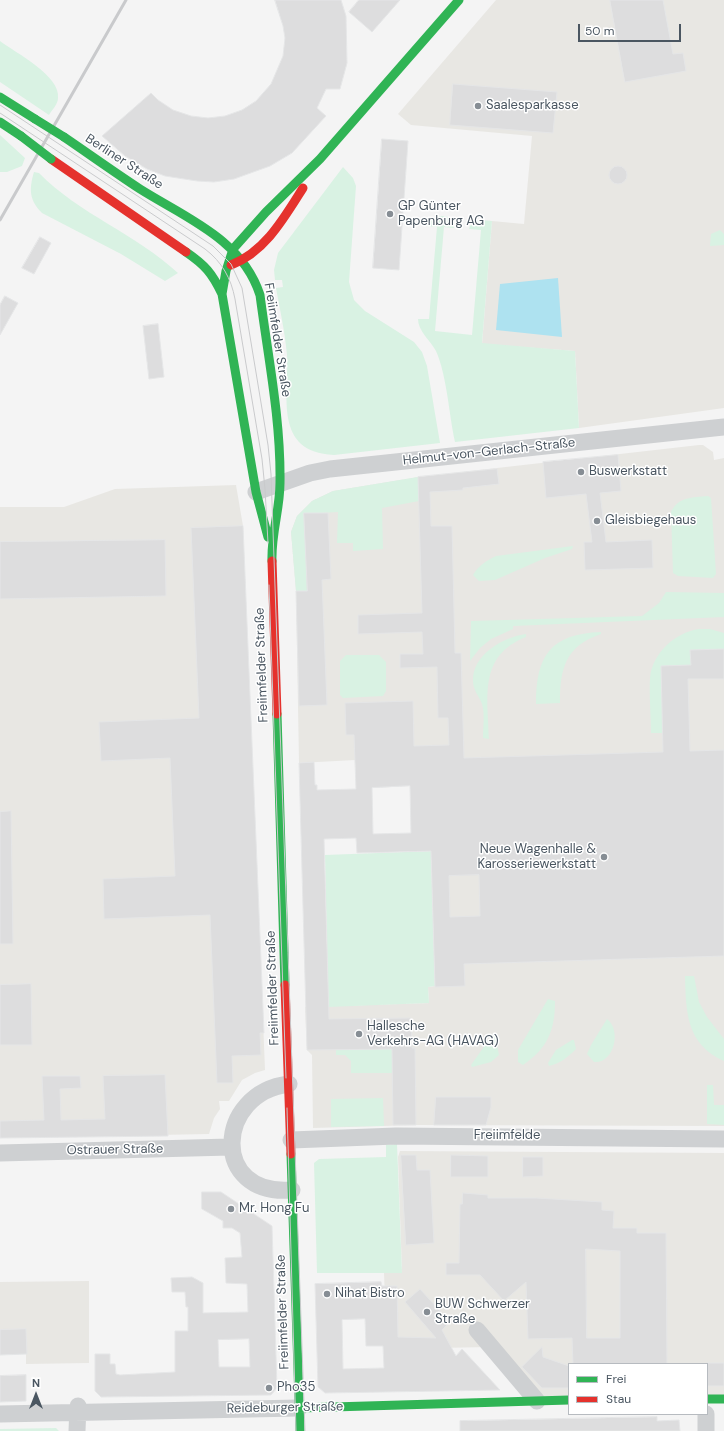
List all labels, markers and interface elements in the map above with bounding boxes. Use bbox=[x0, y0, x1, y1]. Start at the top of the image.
scale bar bbox=[580, 16, 683, 42]
text: 50 m bbox=[585, 23, 614, 39]
place label: Saalesparkasse bbox=[486, 98, 579, 114]
marker: Saalesparkasse bbox=[473, 101, 483, 111]
street label: Berliner Straße bbox=[82, 131, 166, 193]
place label: GP Günter Papenburg AG bbox=[398, 199, 484, 230]
marker: GP Günter Papenburg AG bbox=[385, 209, 395, 219]
street label: Freiimfelder Straße bbox=[260, 282, 294, 398]
street label: Helmut-von-Gerlach-Straße bbox=[402, 435, 576, 469]
place label: Buswerkstatt bbox=[589, 464, 667, 480]
marker: Buswerkstatt bbox=[576, 467, 586, 477]
place label: Gleisbiegehaus bbox=[605, 513, 696, 529]
marker: Gleisbiegehaus bbox=[592, 516, 602, 526]
street label: Freiimfelder Straße bbox=[252, 607, 272, 723]
place label: Neue Wagenhalle & Karosseriewerkstatt bbox=[477, 842, 596, 873]
marker: Neue Wagenhalle & Karosseriewerkstatt bbox=[599, 852, 609, 862]
street label: Freiimfelder Straße bbox=[263, 930, 283, 1046]
place label: Hallesche Verkehrs-AG (HAVAG) bbox=[367, 1019, 499, 1050]
marker: Hallesche Verkehrs-AG (HAVAG) bbox=[354, 1029, 364, 1039]
street label: Freiimfelde bbox=[474, 1128, 540, 1144]
street label: Ostrauer Straße bbox=[67, 1141, 163, 1159]
place label: Mr. Hong Fu bbox=[239, 1201, 309, 1217]
marker: Mr. Hong Fu bbox=[226, 1204, 236, 1214]
street label: Freiimfelder Straße bbox=[273, 1254, 293, 1370]
place label: Nihat Bistro bbox=[335, 1286, 405, 1302]
marker: Nihat Bistro bbox=[322, 1289, 332, 1299]
place label: BUW Schwerzer Straße bbox=[435, 1297, 530, 1328]
marker: BUW Schwerzer Straße bbox=[422, 1307, 432, 1317]
legend bbox=[568, 1363, 708, 1415]
text: Frei bbox=[606, 1371, 626, 1387]
north arrow bbox=[16, 1375, 56, 1415]
text: N bbox=[32, 1376, 40, 1390]
place label: Pho35 bbox=[277, 1380, 315, 1396]
marker: Pho35 bbox=[264, 1383, 274, 1393]
text: Stau bbox=[606, 1391, 631, 1407]
street label: Reideburger Straße bbox=[227, 1399, 343, 1417]

